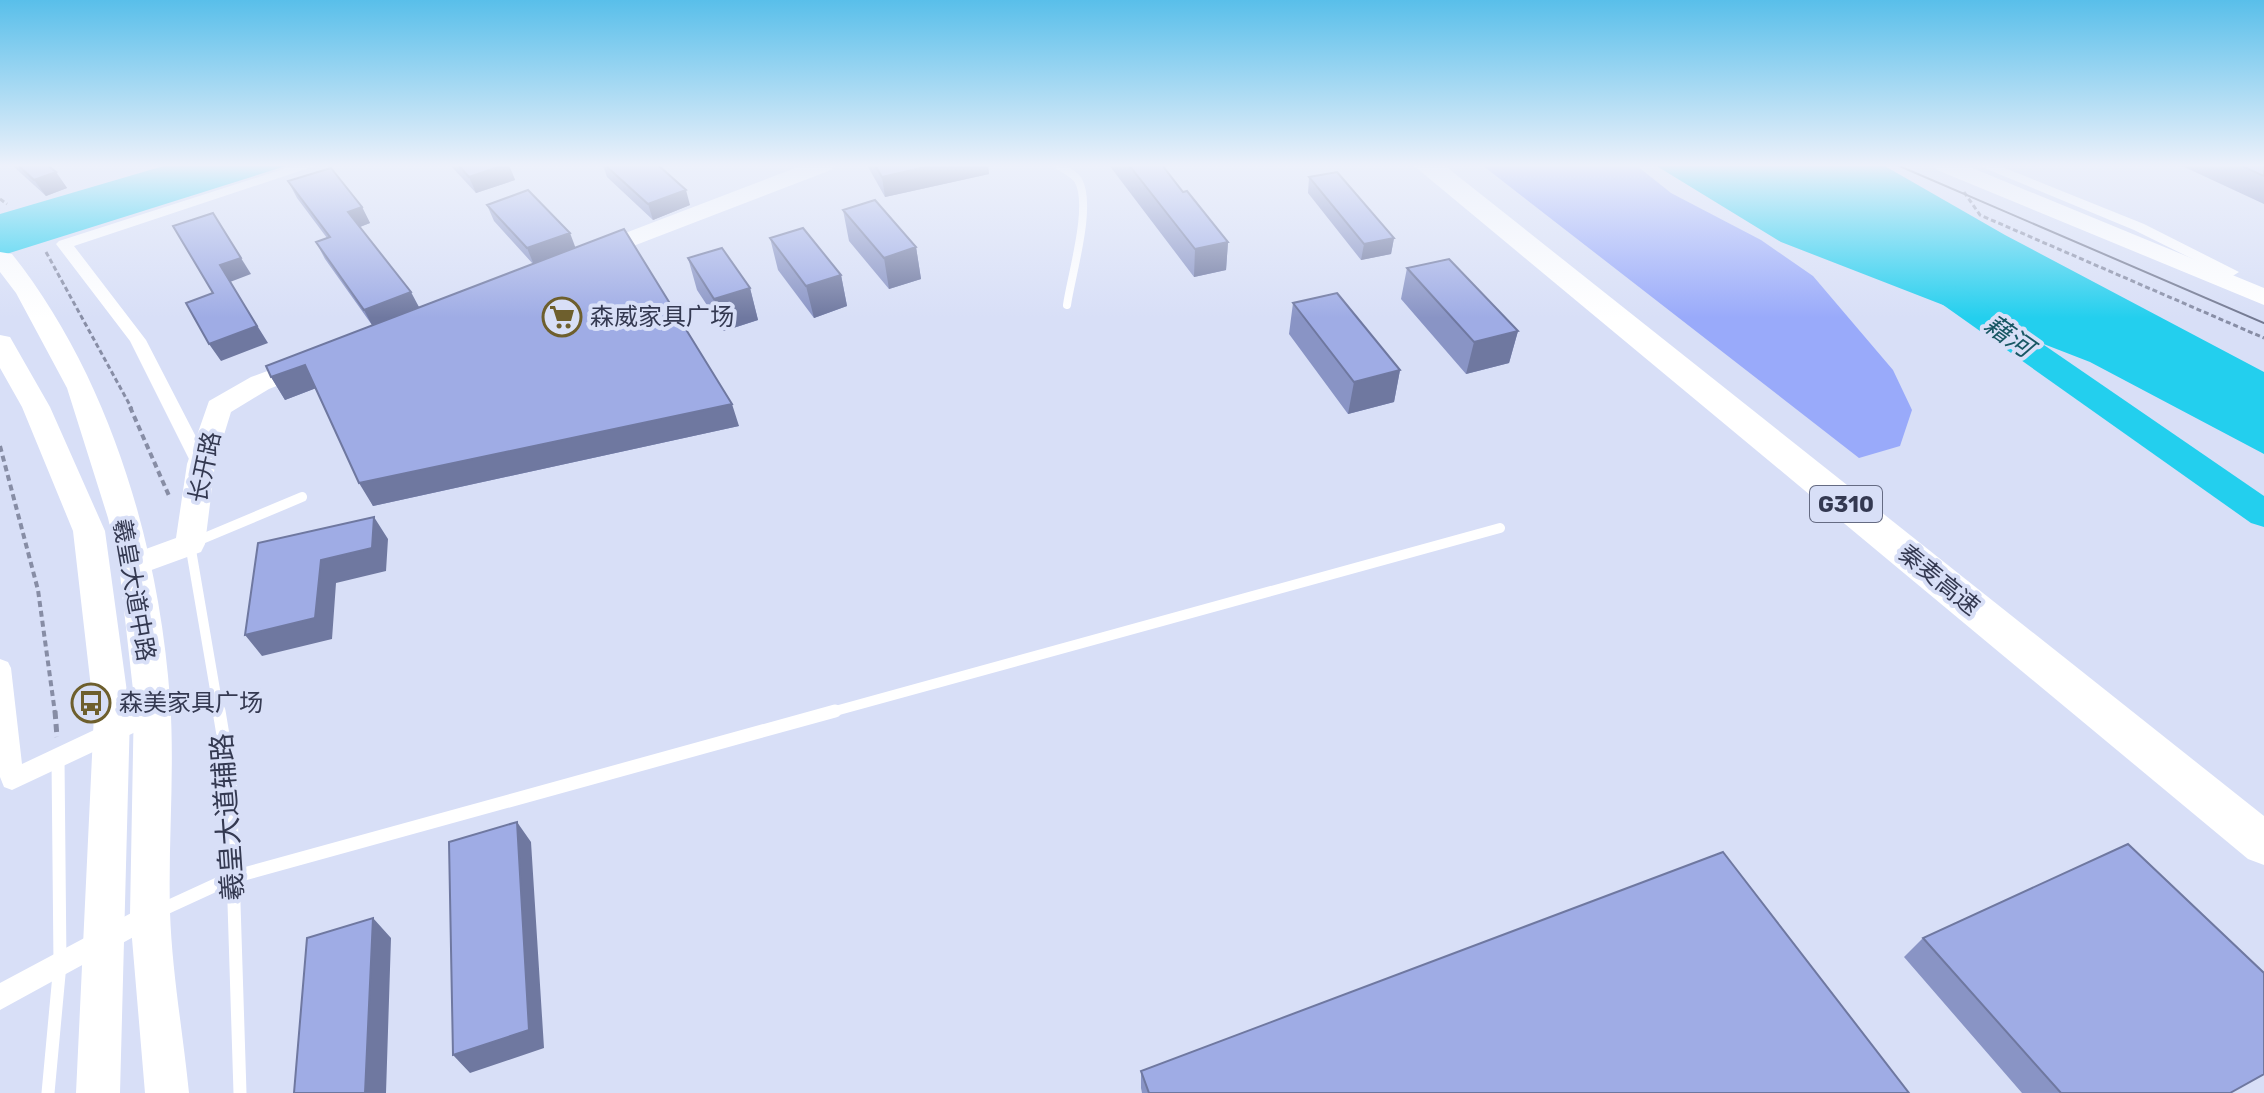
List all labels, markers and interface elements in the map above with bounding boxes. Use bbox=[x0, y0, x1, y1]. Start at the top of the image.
supermarket icon: 森威家具广场 bbox=[541, 296, 583, 338]
place label: 森威家具广场 bbox=[590, 303, 734, 331]
water label: 藉河 bbox=[1979, 309, 2043, 367]
street label: 长开路 bbox=[184, 429, 226, 505]
road number: G310 bbox=[1810, 486, 1882, 522]
street label: 羲皇大道中路 bbox=[108, 517, 160, 663]
street label: 秦麦高速 bbox=[1893, 539, 1985, 621]
bus stop icon: 森美家具广场 bbox=[70, 682, 112, 724]
place label: 森美家具广场 bbox=[119, 689, 263, 717]
street label: 羲皇大道辅路 bbox=[205, 732, 250, 902]

